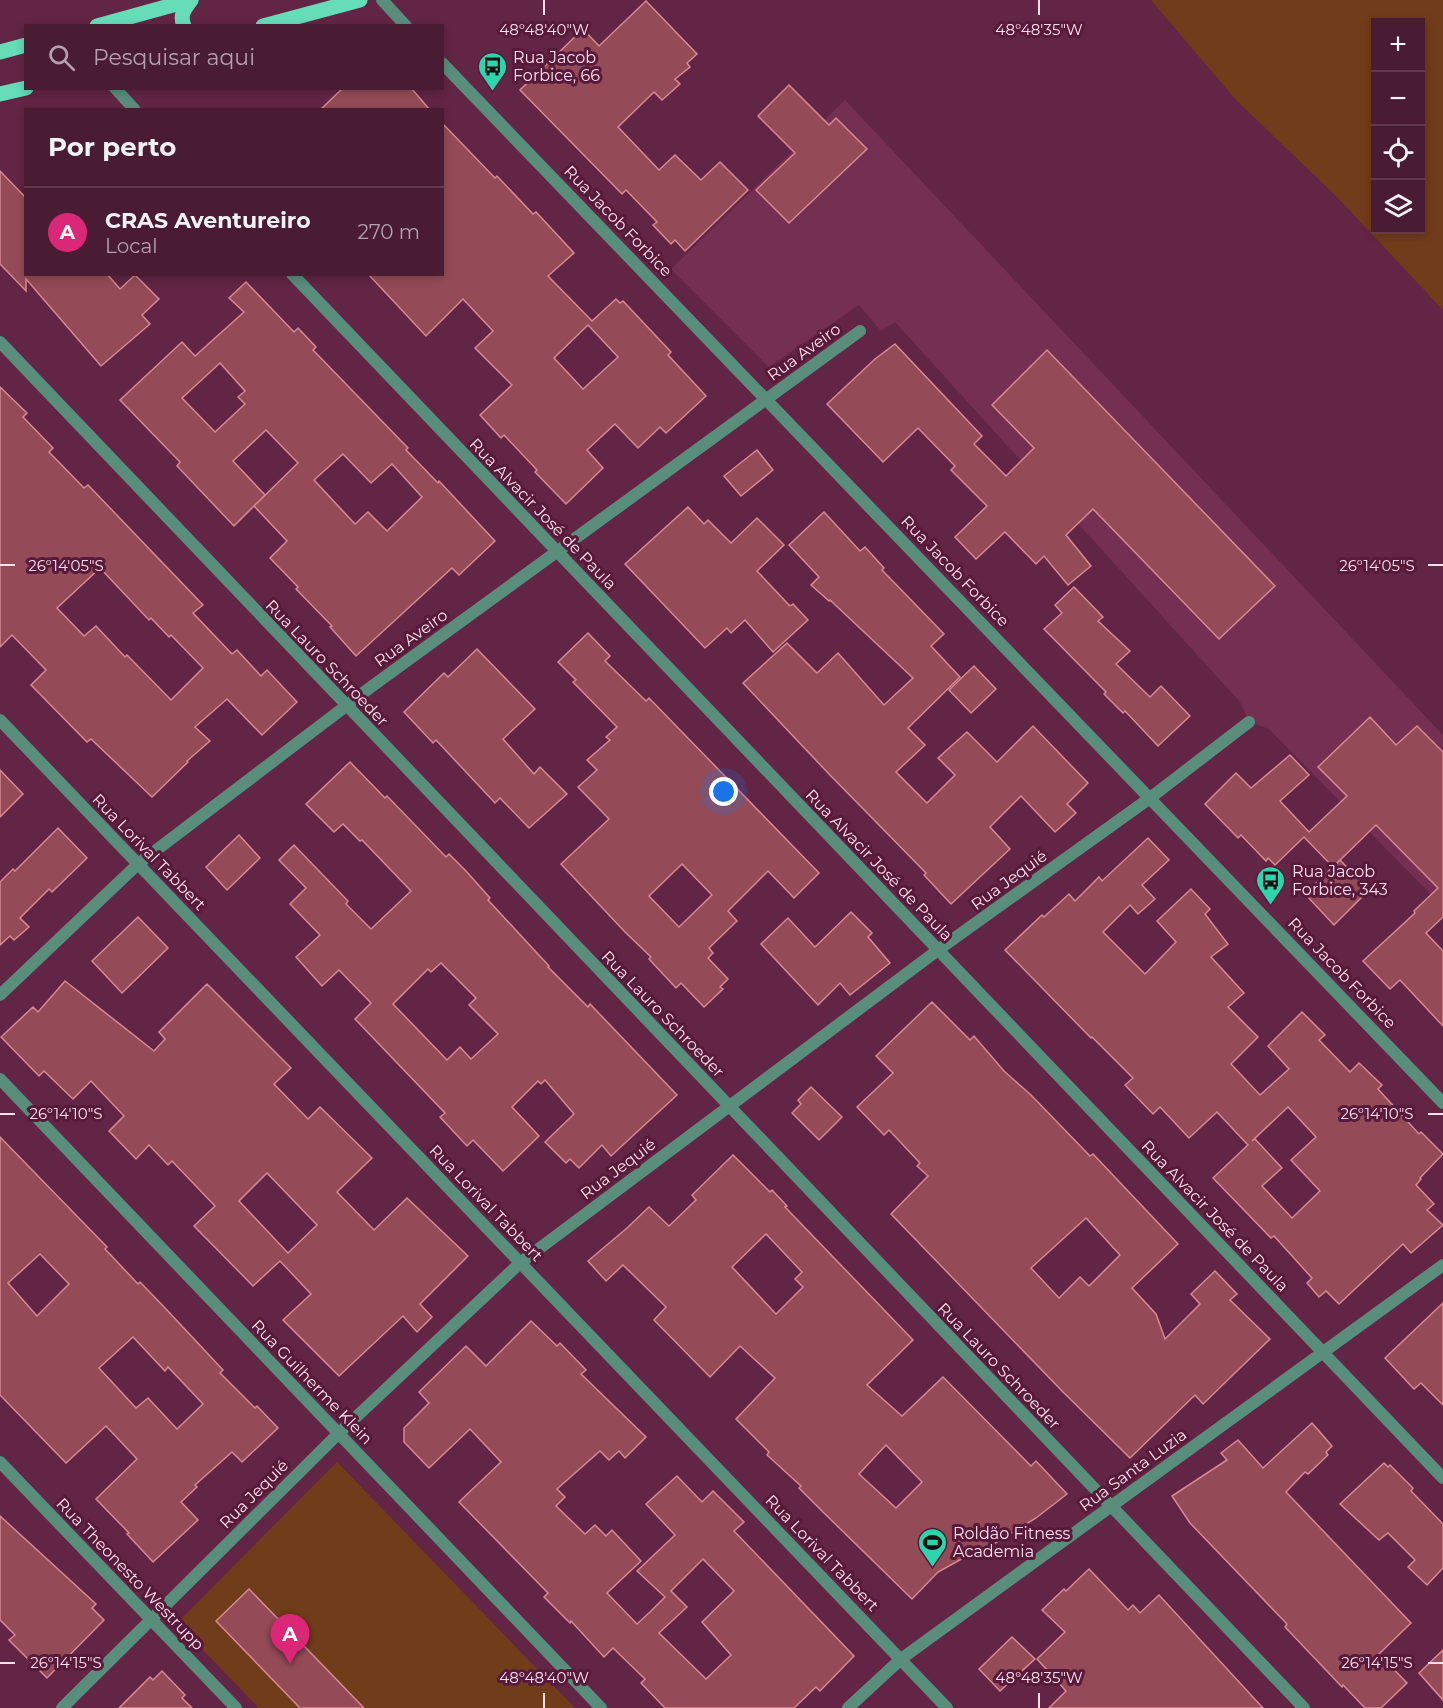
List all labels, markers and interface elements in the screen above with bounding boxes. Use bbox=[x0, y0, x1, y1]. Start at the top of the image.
map controls bbox=[1371, 18, 1425, 234]
button: + bbox=[1371, 18, 1425, 72]
text: 48°48'40"W bbox=[499, 20, 589, 39]
text: 48°48'35"W bbox=[995, 20, 1083, 39]
search box bbox=[24, 24, 444, 90]
icon: search bbox=[45, 41, 78, 74]
text: Pesquisar aqui bbox=[93, 44, 255, 71]
place label: Rua Jacob Forbice, 66 bbox=[513, 48, 600, 85]
bus stop icon: Rua Jacob Forbice, 66 bbox=[476, 50, 508, 92]
button: − bbox=[1371, 72, 1425, 126]
button: locate bbox=[1371, 126, 1425, 180]
text: Por perto bbox=[48, 131, 176, 163]
street label: Rua Jacob Forbice bbox=[560, 161, 676, 281]
button: layers bbox=[1371, 180, 1425, 234]
text: CRAS Aventureiro bbox=[105, 207, 311, 234]
text: A bbox=[60, 220, 75, 244]
text: 270 m bbox=[358, 220, 420, 244]
text: Local bbox=[105, 234, 158, 258]
street label: Rua Aveiro bbox=[764, 319, 844, 385]
street label: Rua Alvacir José de Paula bbox=[466, 434, 620, 594]
street label: Rua Jacob Forbice bbox=[897, 511, 1013, 631]
text: 26°14'05"S bbox=[28, 556, 104, 575]
text: 26°14'05"S bbox=[1339, 556, 1415, 575]
street label: Rua Lauro Schroeder bbox=[262, 596, 392, 730]
street label: Rua Aveiro bbox=[371, 605, 451, 671]
your location bbox=[709, 777, 738, 806]
street label: Rua Alvacir José de Paula bbox=[802, 785, 956, 945]
street label: Rua Lorival Tabbert bbox=[88, 790, 210, 915]
street label: Rua Jequié bbox=[967, 846, 1051, 914]
place label: Rua Jacob Forbice, 343 bbox=[1292, 862, 1388, 899]
bus stop icon: Rua Jacob Forbice, 343 bbox=[1255, 864, 1287, 906]
street label: Rua Jacob Forbice bbox=[1284, 913, 1400, 1033]
street label: Rua Lauro Schroeder bbox=[598, 947, 728, 1081]
text: 26°14'10"S bbox=[29, 1104, 103, 1123]
text: 26°14'10"S bbox=[1340, 1104, 1414, 1123]
street label: Rua Jequié bbox=[577, 1135, 659, 1203]
street label: Rua Alvacir José de Paula bbox=[1138, 1136, 1292, 1296]
street label: Rua Lorival Tabbert bbox=[425, 1141, 547, 1266]
street label: Rua Lauro Schroeder bbox=[934, 1299, 1064, 1433]
street label: Rua Guilherme Klein bbox=[248, 1316, 376, 1448]
street label: Rua Santa Luzia bbox=[1076, 1425, 1190, 1515]
street label: Rua Jequié bbox=[216, 1456, 292, 1532]
street label: Rua Lorival Tabbert bbox=[761, 1491, 883, 1616]
street label: Rua Theonesto Westrupp bbox=[52, 1494, 208, 1654]
place label: Roldão Fitness Academia bbox=[953, 1524, 1070, 1561]
sports icon: Roldão Fitness Academia bbox=[916, 1526, 948, 1568]
pin: A bbox=[270, 1614, 310, 1664]
text: 26°14'15"S bbox=[30, 1653, 102, 1672]
text: 26°14'15"S bbox=[1341, 1653, 1413, 1672]
text: 48°48'40"W bbox=[499, 1668, 589, 1687]
text: 48°48'35"W bbox=[995, 1668, 1083, 1687]

